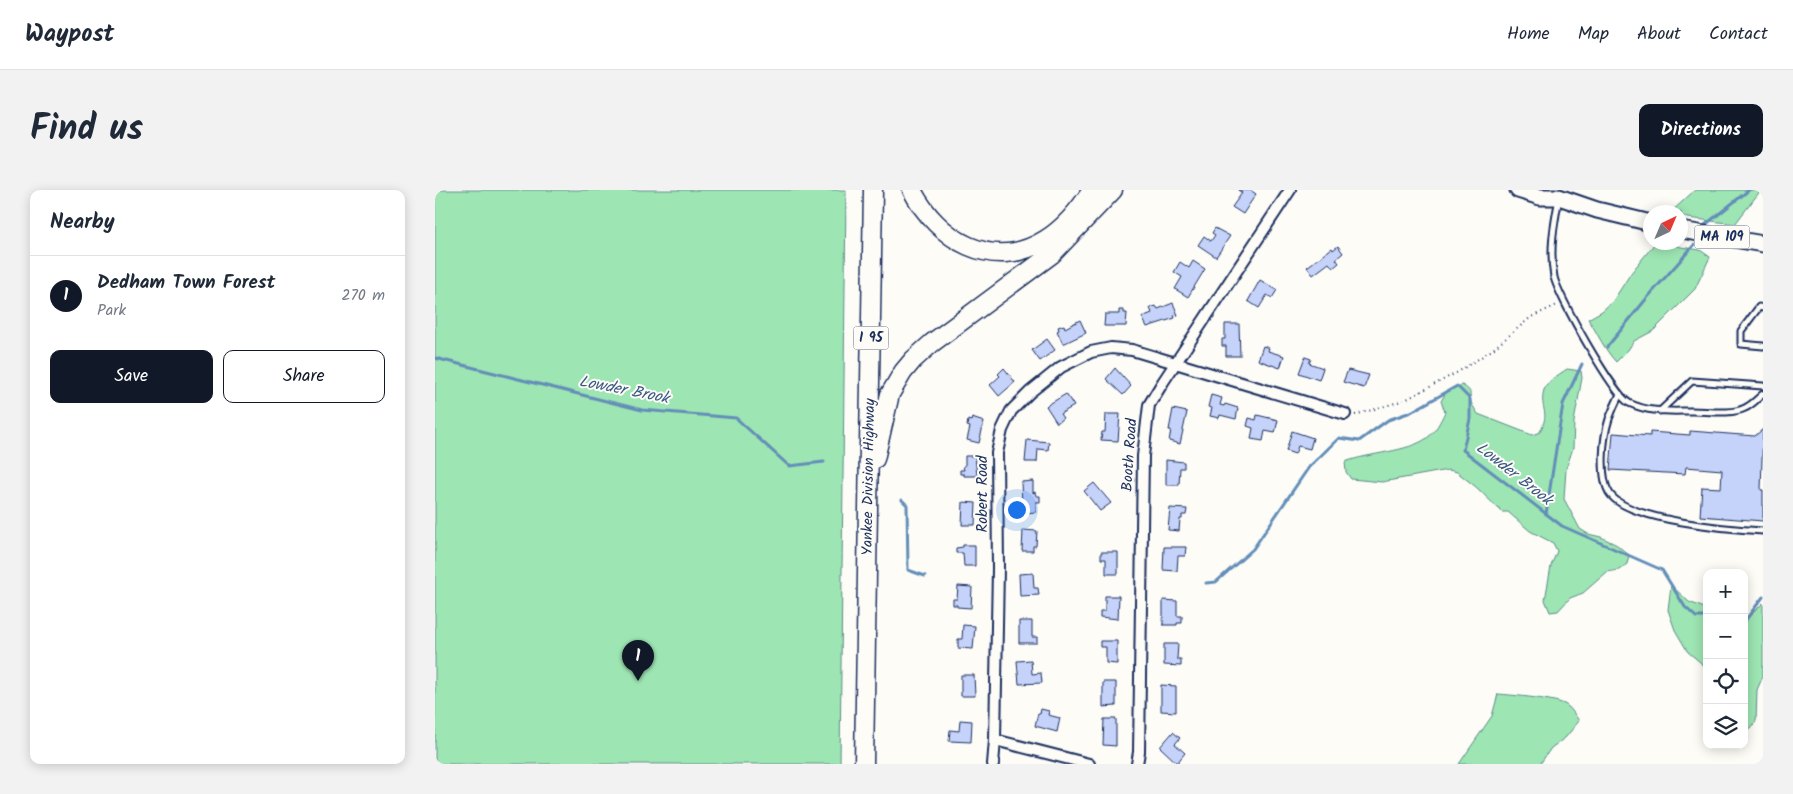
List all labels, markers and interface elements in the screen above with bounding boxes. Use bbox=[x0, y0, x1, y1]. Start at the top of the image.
text: Waypost bbox=[25, 15, 114, 54]
text: Home bbox=[1507, 20, 1550, 49]
text: Map bbox=[1578, 20, 1609, 49]
text: About bbox=[1637, 20, 1681, 49]
text: Contact bbox=[1709, 20, 1768, 49]
text: Find us bbox=[30, 102, 143, 158]
button: Directions bbox=[1639, 104, 1763, 157]
north arrow bbox=[1643, 205, 1688, 250]
text: Nearby bbox=[50, 206, 115, 239]
road number: MA 109 bbox=[1695, 226, 1749, 248]
text: Dedham Town Forest bbox=[97, 268, 275, 298]
text: 1 bbox=[64, 283, 68, 308]
text: 270 m bbox=[341, 283, 385, 308]
text: Park bbox=[97, 298, 126, 323]
road number: I 95 bbox=[853, 326, 889, 350]
button: Save bbox=[50, 350, 213, 403]
button: Share bbox=[223, 350, 385, 403]
water label: Lowder Brook bbox=[577, 369, 674, 411]
street label: Yankee Division Highway bbox=[856, 397, 882, 556]
street label: Booth Road bbox=[1115, 417, 1145, 492]
water label: Lowder Brook bbox=[1470, 436, 1560, 513]
street label: Robert Road bbox=[971, 455, 995, 533]
your location bbox=[1004, 497, 1030, 523]
map controls bbox=[1703, 569, 1748, 749]
button: + bbox=[1703, 569, 1748, 614]
button: − bbox=[1703, 614, 1748, 659]
pin: 1 bbox=[622, 640, 654, 681]
button: locate bbox=[1703, 659, 1748, 704]
button: layers bbox=[1703, 704, 1748, 749]

